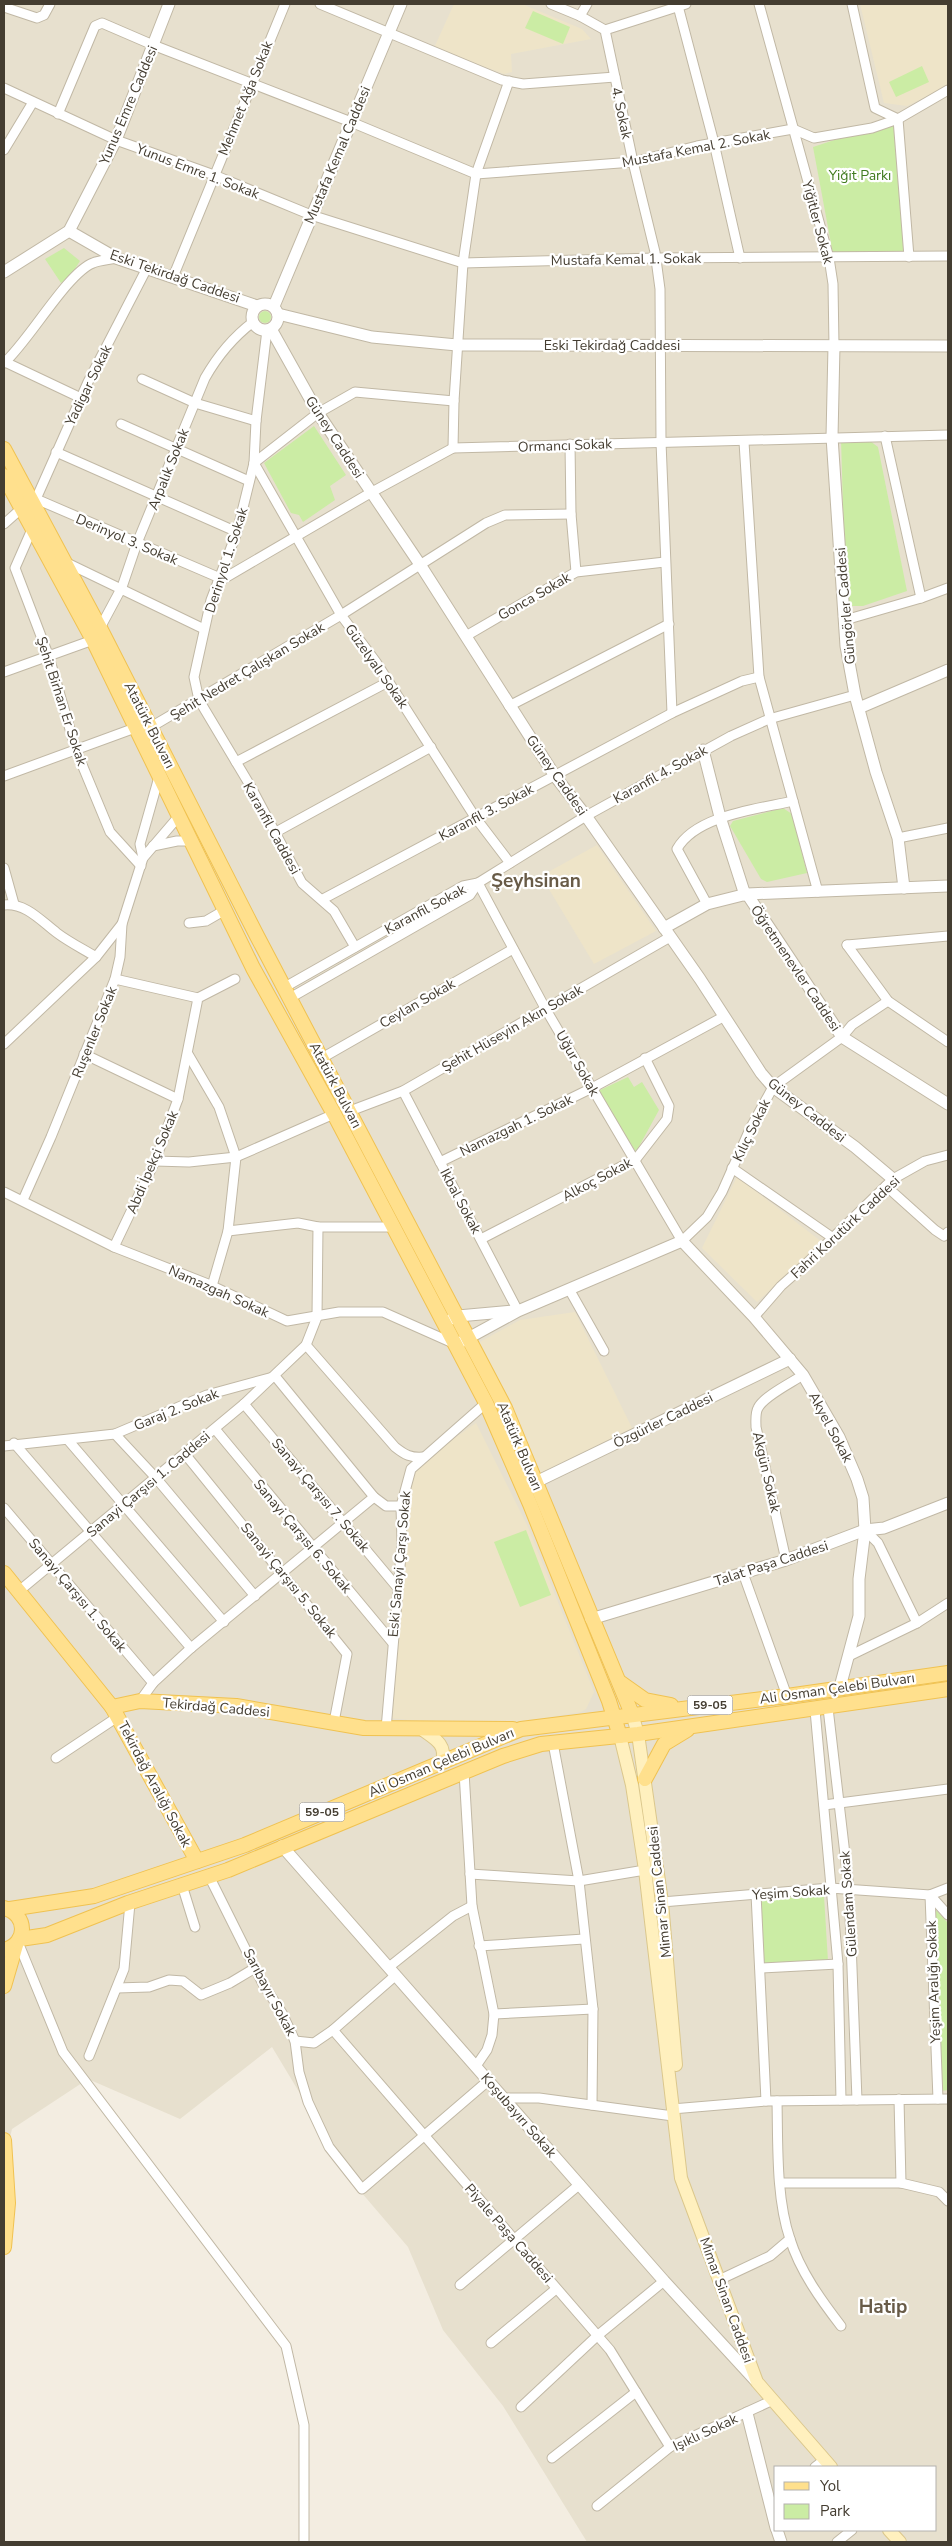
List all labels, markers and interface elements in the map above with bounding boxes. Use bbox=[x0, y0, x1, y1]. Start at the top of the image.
street label: Mehmet Ağa Sokak bbox=[214, 37, 278, 158]
street label: Yunus Emre Caddesi bbox=[94, 43, 162, 169]
street label: Mustafa Kemal Caddesi bbox=[300, 83, 375, 227]
street label: 4. Sokak bbox=[607, 85, 637, 142]
street label: Mustafa Kemal 2. Sokak bbox=[620, 125, 773, 172]
street label: Yunus Emre 1. Sokak bbox=[133, 139, 263, 204]
park label: Yiğit Parkı bbox=[828, 166, 891, 185]
street label: Yiğitler Sokak bbox=[797, 177, 838, 267]
street label: Eski Tekirdağ Caddesi bbox=[107, 245, 242, 308]
street label: Mustafa Kemal 1. Sokak bbox=[551, 249, 702, 270]
street label: Eski Tekirdağ Caddesi bbox=[544, 336, 680, 355]
street label: Yadigar Sokak bbox=[60, 341, 117, 430]
street label: Güney Caddesi bbox=[301, 392, 368, 482]
street label: Arpalık Sokak bbox=[143, 425, 194, 513]
street label: Ormancı Sokak bbox=[518, 434, 613, 457]
street label: Derinyol 1. Sokak bbox=[201, 504, 253, 615]
street label: Derinyol 3. Sokak bbox=[73, 509, 182, 570]
street label: Güngörler Caddesi bbox=[831, 547, 860, 665]
street label: Gonca Sokak bbox=[494, 567, 575, 625]
street label: Şehit Nedret Çalışkan Sokak bbox=[167, 617, 329, 725]
street label: Güzelyalı Sokak bbox=[340, 620, 413, 713]
street label: Şehit Birhan Er Sokak bbox=[32, 634, 92, 769]
street label: Atatürk Bulvarı bbox=[120, 679, 180, 772]
street label: Güney Caddesi bbox=[522, 731, 591, 819]
street label: Karanfil 4. Sokak bbox=[610, 740, 712, 808]
street label: Karanfil Caddesi bbox=[238, 779, 305, 878]
street label: Karanfil 3. Sokak bbox=[435, 779, 538, 845]
district label: Şeyhsinan bbox=[491, 868, 581, 894]
street label: Karanfil Sokak bbox=[381, 880, 470, 939]
street label: Öğretmenevler Caddesi bbox=[746, 901, 845, 1035]
street label: Ceylan Sokak bbox=[376, 974, 459, 1033]
street label: Şehit Hüseyin Akın Sokak bbox=[438, 980, 587, 1077]
street label: Ruşenler Sokak bbox=[67, 983, 122, 1081]
street label: Uğur Sokak bbox=[551, 1027, 604, 1100]
street label: Atatürk Bulvarı bbox=[305, 1039, 366, 1132]
street label: Güney Caddesi bbox=[764, 1074, 850, 1147]
street label: Namazgah 1. Sokak bbox=[456, 1089, 577, 1161]
street label: Kılıç Sokak bbox=[728, 1095, 775, 1165]
street label: Abdi İpekçi Sokak bbox=[122, 1107, 183, 1217]
street label: Alkoç Sokak bbox=[559, 1153, 636, 1206]
street label: İkbal Sokak bbox=[435, 1165, 486, 1238]
street label: Fahri Korutürk Caddesi bbox=[787, 1172, 904, 1283]
street label: Namazgah Sokak bbox=[165, 1261, 273, 1323]
street label: Garaj 2. Sokak bbox=[131, 1383, 222, 1435]
street label: Özgürler Caddesi bbox=[610, 1388, 716, 1453]
street label: Akyel Sokak bbox=[804, 1389, 857, 1467]
street label: Atatürk Bulvarı bbox=[492, 1399, 547, 1494]
street label: Sanayi Çarşısı 1. Caddesi bbox=[82, 1427, 214, 1542]
street label: Akgün Sokak bbox=[748, 1430, 785, 1515]
street label: Sanayi Çarşısı 7. Sokak bbox=[267, 1434, 375, 1557]
street label: Sanayi Çarşısı 6. Sokak bbox=[249, 1475, 357, 1598]
street label: Eski Sanayi Çarşı Sokak bbox=[384, 1489, 415, 1638]
street label: Sanayi Çarşısı 5. Sokak bbox=[236, 1519, 342, 1643]
street label: Sanayi Çarşısı 1. Sokak bbox=[24, 1534, 132, 1657]
street label: Talat Paşa Caddesi bbox=[712, 1536, 831, 1591]
street label: Ali Osman Çelebi Bulvarı bbox=[758, 1668, 916, 1709]
street label: Tekirdağ Caddesi bbox=[161, 1693, 270, 1722]
road number: 59-05 bbox=[688, 1696, 732, 1714]
street label: Tekirdağ Aralığı Sokak bbox=[113, 1718, 196, 1851]
street label: Ali Osman Çelebi Bulvarı bbox=[365, 1723, 517, 1802]
road number: 59-05 bbox=[300, 1802, 344, 1821]
street label: Mimar Sinan Caddesi bbox=[643, 1825, 676, 1959]
street label: Gülendam Sokak bbox=[835, 1849, 862, 1958]
street label: Yeşim Sokak bbox=[750, 1880, 832, 1905]
street label: Yeşim Aralığı Sokak bbox=[922, 1919, 945, 2045]
street label: Sarıbayır Sokak bbox=[238, 1945, 301, 2040]
street label: Koşubayırı Sokak bbox=[477, 2069, 561, 2163]
street label: Piyale Paşa Caddesi bbox=[460, 2180, 557, 2287]
street label: Mimar Sinan Caddesi bbox=[695, 2235, 758, 2366]
district label: Hatip bbox=[859, 2294, 907, 2320]
street label: Işıklı Sokak bbox=[670, 2409, 742, 2456]
legend bbox=[774, 2466, 937, 2531]
text: Yol bbox=[819, 2476, 841, 2496]
text: Park bbox=[820, 2501, 850, 2521]

